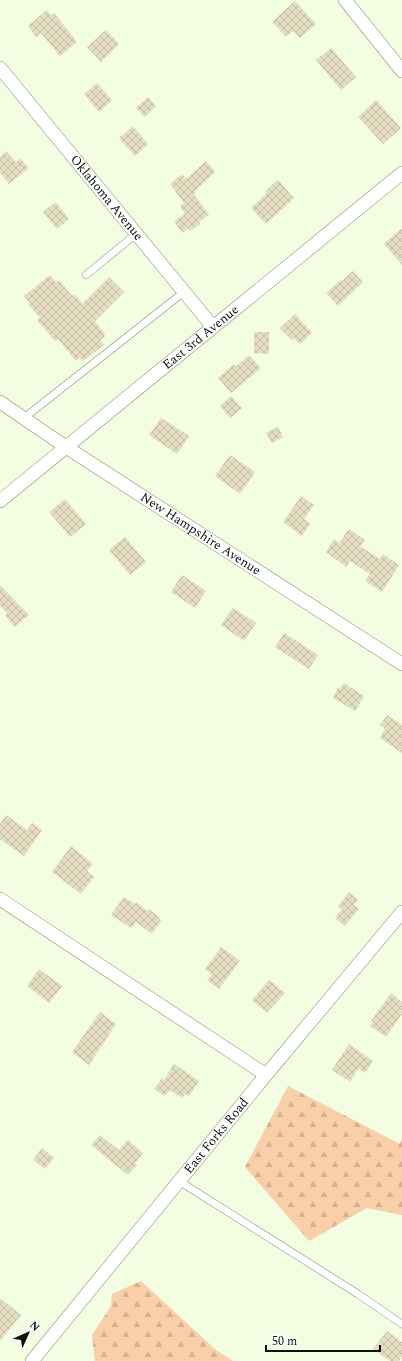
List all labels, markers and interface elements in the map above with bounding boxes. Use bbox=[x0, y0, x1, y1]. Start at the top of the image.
street label: Oklahoma Avenue bbox=[65, 150, 148, 245]
street label: East 3rd Avenue bbox=[158, 300, 243, 375]
street label: New Hampshire Avenue bbox=[136, 487, 265, 580]
street label: East Forks Road bbox=[179, 1093, 254, 1178]
north arrow bbox=[8, 1313, 48, 1353]
text: N bbox=[26, 1317, 44, 1335]
scale bar bbox=[266, 1327, 380, 1353]
text: 50 m bbox=[272, 1332, 297, 1351]

